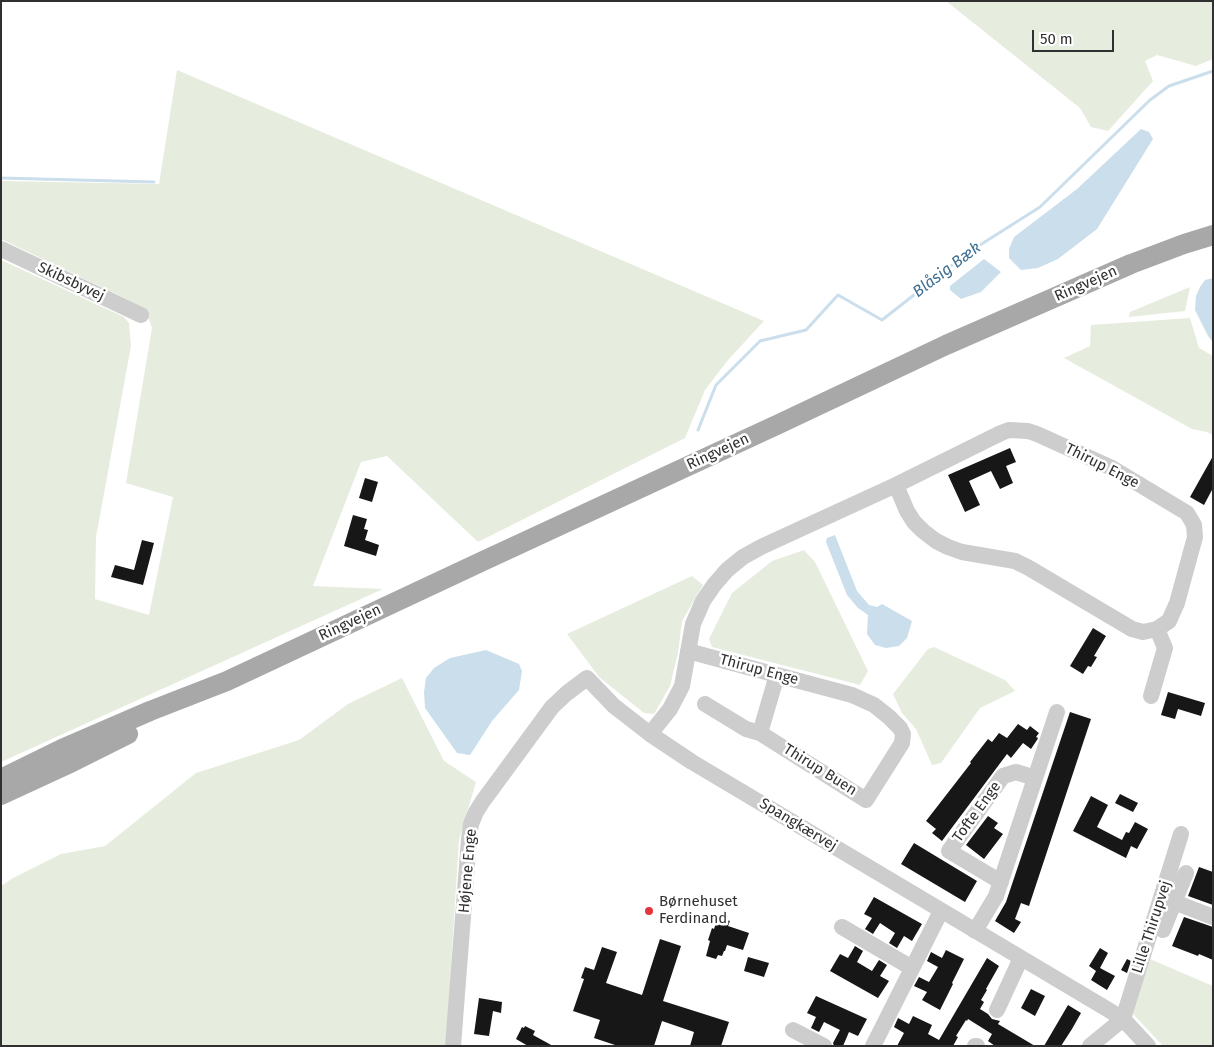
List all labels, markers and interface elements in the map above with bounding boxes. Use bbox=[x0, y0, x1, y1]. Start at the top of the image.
scale bar bbox=[1034, 20, 1116, 52]
text: 50 m bbox=[1040, 30, 1073, 48]
water label: Blåsig Bæk bbox=[909, 238, 985, 302]
street label: Skibsbyvej bbox=[35, 259, 107, 305]
street label: Ringvejen bbox=[1052, 262, 1120, 306]
street label: Ringvejen bbox=[684, 430, 752, 474]
street label: Thirup Enge bbox=[1062, 440, 1142, 492]
street label: Ringvejen bbox=[316, 601, 384, 645]
street label: Thirup Enge bbox=[718, 651, 800, 689]
street label: Thirup Buen bbox=[780, 740, 860, 800]
street label: Tofte Enge bbox=[949, 778, 1005, 846]
street label: Spangkærvej bbox=[756, 795, 840, 855]
street label: Højene Enge bbox=[455, 828, 481, 914]
street label: Lille Thirupvej bbox=[1129, 878, 1175, 976]
place label: Børnehuset Ferdinand bbox=[659, 893, 738, 928]
marker: Børnehuset Ferdinand bbox=[643, 905, 655, 917]

